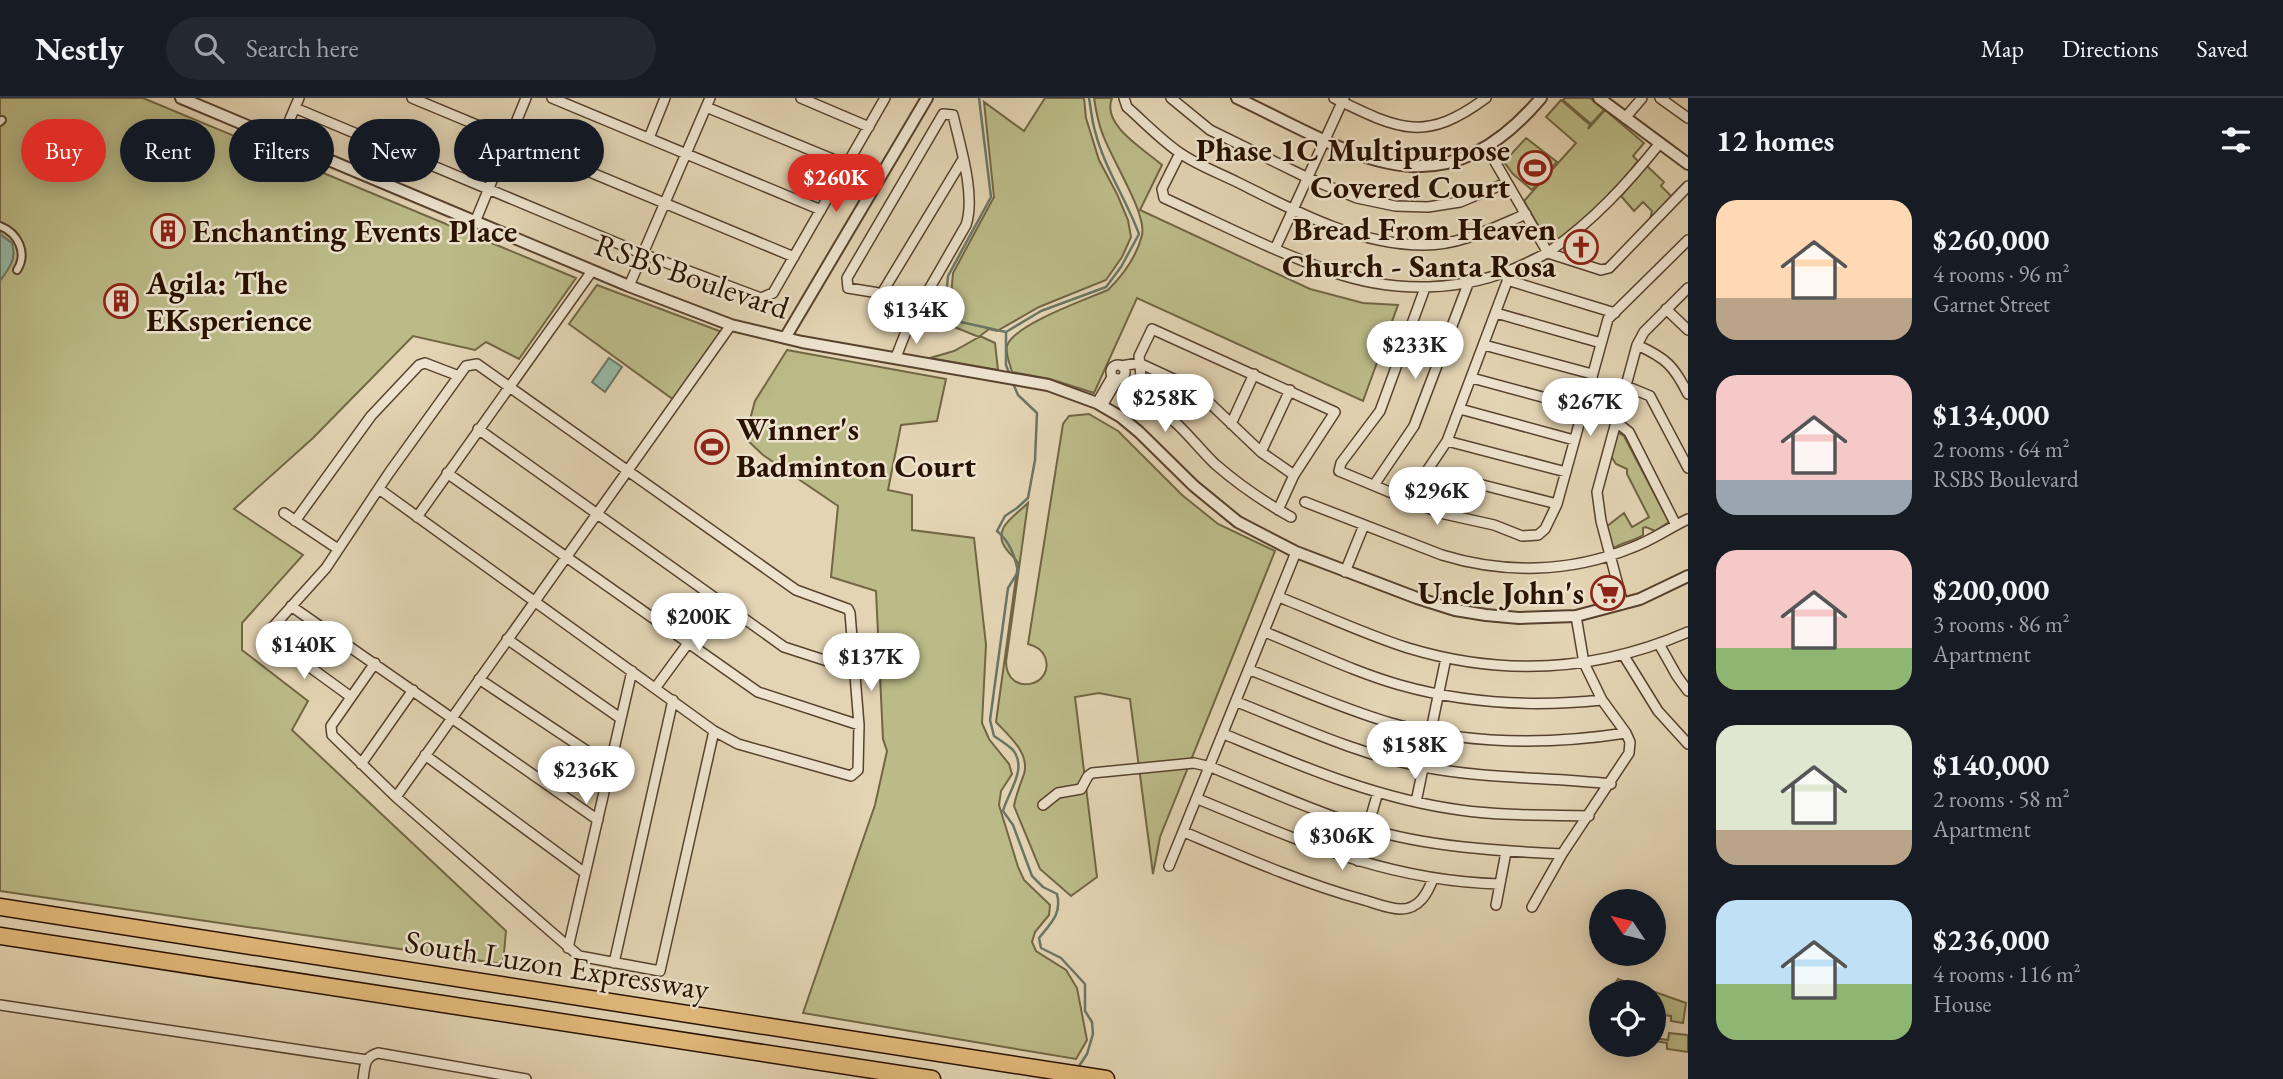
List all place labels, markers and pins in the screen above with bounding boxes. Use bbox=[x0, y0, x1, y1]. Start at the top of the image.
place label: Phase 1C Multipurpose Covered Court bbox=[1196, 129, 1510, 208]
sports icon: Phase 1C Multipurpose Covered Court bbox=[1516, 149, 1554, 187]
pin: $260K bbox=[787, 155, 885, 214]
place label: Bread From Heaven Church - Santa Rosa bbox=[1282, 208, 1557, 287]
place label: Enchanting Events Place bbox=[192, 210, 517, 252]
building icon: Enchanting Events Place bbox=[149, 212, 187, 250]
church icon: Bread From Heaven Church - Santa Rosa bbox=[1562, 228, 1600, 266]
place label: Agila: The EKsperience bbox=[145, 262, 312, 341]
building icon: Agila: The EKsperience bbox=[102, 282, 140, 320]
pin: $134K bbox=[867, 286, 965, 346]
pin: $233K bbox=[1366, 322, 1464, 381]
pin: $258K bbox=[1116, 374, 1214, 434]
pin: $267K bbox=[1541, 378, 1639, 438]
place label: Winner's Badminton Court bbox=[736, 408, 976, 487]
sports icon: Winner's Badminton Court bbox=[693, 428, 731, 466]
pin: $296K bbox=[1388, 468, 1486, 527]
place label: Uncle John's bbox=[1418, 572, 1584, 614]
supermarket icon: Uncle John's bbox=[1589, 574, 1627, 612]
pin: $200K bbox=[650, 594, 748, 653]
pin: $140K bbox=[255, 622, 353, 681]
pin: $137K bbox=[822, 634, 920, 693]
pin: $158K bbox=[1366, 722, 1464, 781]
pin: $236K bbox=[537, 746, 635, 806]
pin: $306K bbox=[1293, 812, 1391, 872]

